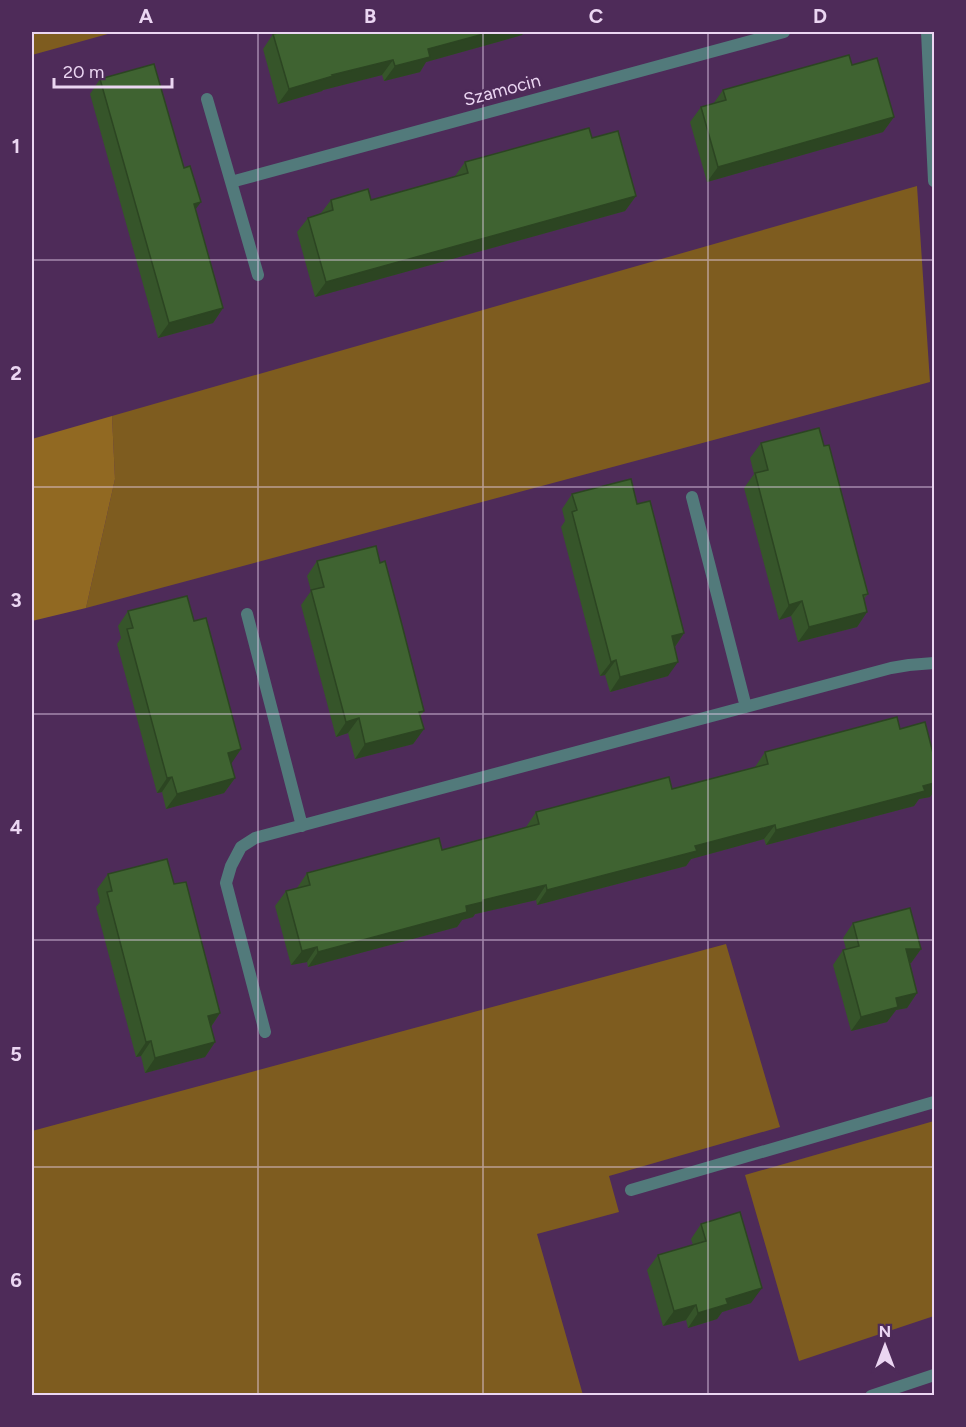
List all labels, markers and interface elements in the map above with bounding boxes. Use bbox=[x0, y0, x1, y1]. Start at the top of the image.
text: A bbox=[139, 4, 154, 28]
text: B bbox=[364, 4, 376, 28]
text: C bbox=[589, 4, 603, 28]
text: D bbox=[813, 4, 827, 28]
scale bar bbox=[54, 51, 172, 89]
text: 20 m bbox=[63, 61, 104, 83]
street label: Szamocin bbox=[461, 69, 543, 111]
text: 1 bbox=[12, 134, 20, 158]
text: 2 bbox=[10, 361, 22, 385]
text: 3 bbox=[10, 588, 22, 612]
text: 4 bbox=[10, 815, 23, 839]
text: 5 bbox=[10, 1042, 22, 1066]
text: 6 bbox=[10, 1268, 22, 1292]
north arrow bbox=[855, 1316, 915, 1376]
text: N bbox=[879, 1322, 891, 1341]

